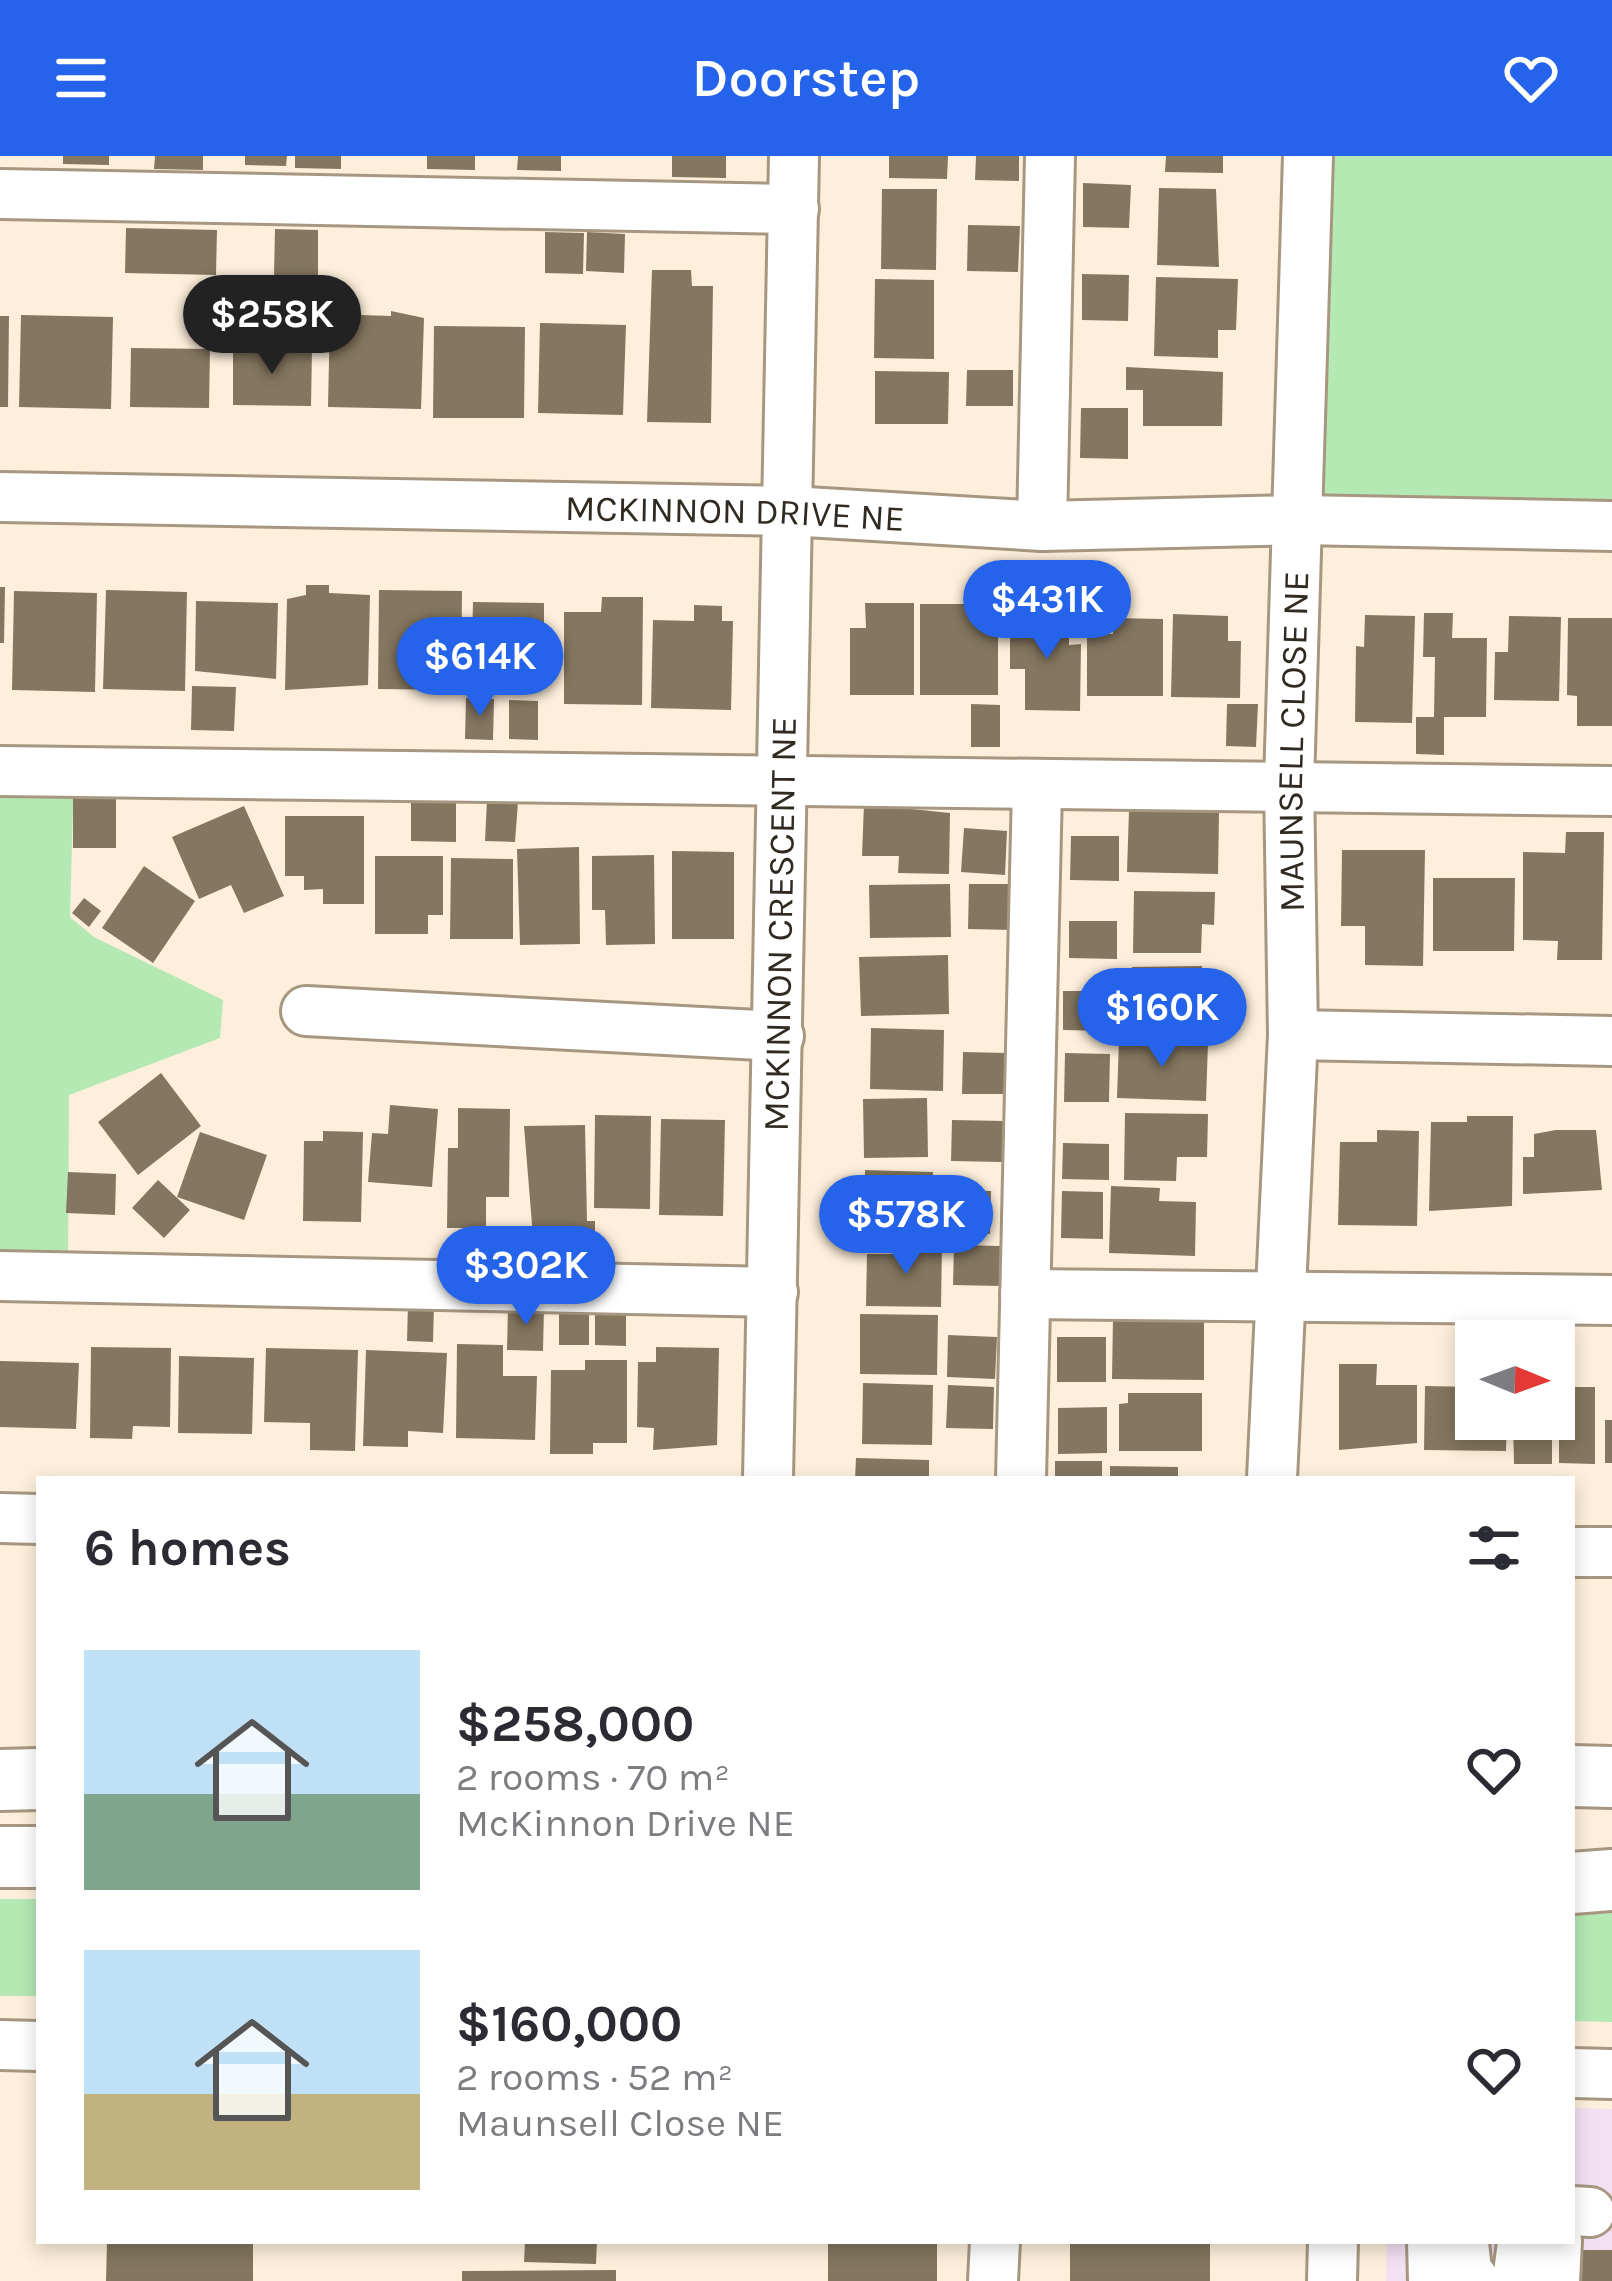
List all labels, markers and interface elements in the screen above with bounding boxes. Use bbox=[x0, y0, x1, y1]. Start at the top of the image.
icon: menu bbox=[48, 45, 114, 111]
icon: heart bbox=[1498, 45, 1564, 111]
text: Doorstep bbox=[692, 46, 920, 110]
pin: $258K bbox=[188, 275, 356, 377]
text: $258K bbox=[210, 291, 334, 337]
street label: MCKINNON DRIVE NE bbox=[564, 487, 906, 540]
pin: $431K bbox=[963, 560, 1131, 662]
street label: MAUNSELL CLOSE NE bbox=[1269, 570, 1317, 912]
text: $431K bbox=[990, 576, 1104, 622]
pin: $614K bbox=[396, 617, 564, 719]
text: $614K bbox=[423, 633, 537, 679]
street label: MCKINNON CRESCENT NE bbox=[755, 716, 805, 1132]
pin: $160K bbox=[1078, 968, 1246, 1070]
text: $160K bbox=[1105, 984, 1219, 1030]
pin: $578K bbox=[822, 1175, 990, 1277]
text: $578K bbox=[846, 1191, 966, 1237]
pin: $302K bbox=[442, 1226, 610, 1328]
text: $302K bbox=[464, 1242, 588, 1288]
north arrow bbox=[1455, 1320, 1575, 1440]
map controls bbox=[1455, 1320, 1575, 1440]
icon: filters bbox=[1461, 1515, 1527, 1581]
text: 6 homes bbox=[84, 1518, 291, 1578]
text: $258,000 bbox=[456, 1694, 694, 1754]
icon: home bbox=[180, 1698, 324, 1842]
icon: heart bbox=[1461, 1737, 1527, 1803]
text: 2 rooms · 70 m² bbox=[456, 1754, 730, 1800]
text: McKinnon Drive NE bbox=[456, 1800, 795, 1846]
text: $160,000 bbox=[456, 1994, 682, 2054]
icon: home bbox=[180, 1998, 324, 2142]
icon: heart bbox=[1461, 2037, 1527, 2103]
text: 2 rooms · 52 m² bbox=[456, 2054, 733, 2100]
text: Maunsell Close NE bbox=[456, 2100, 784, 2146]

